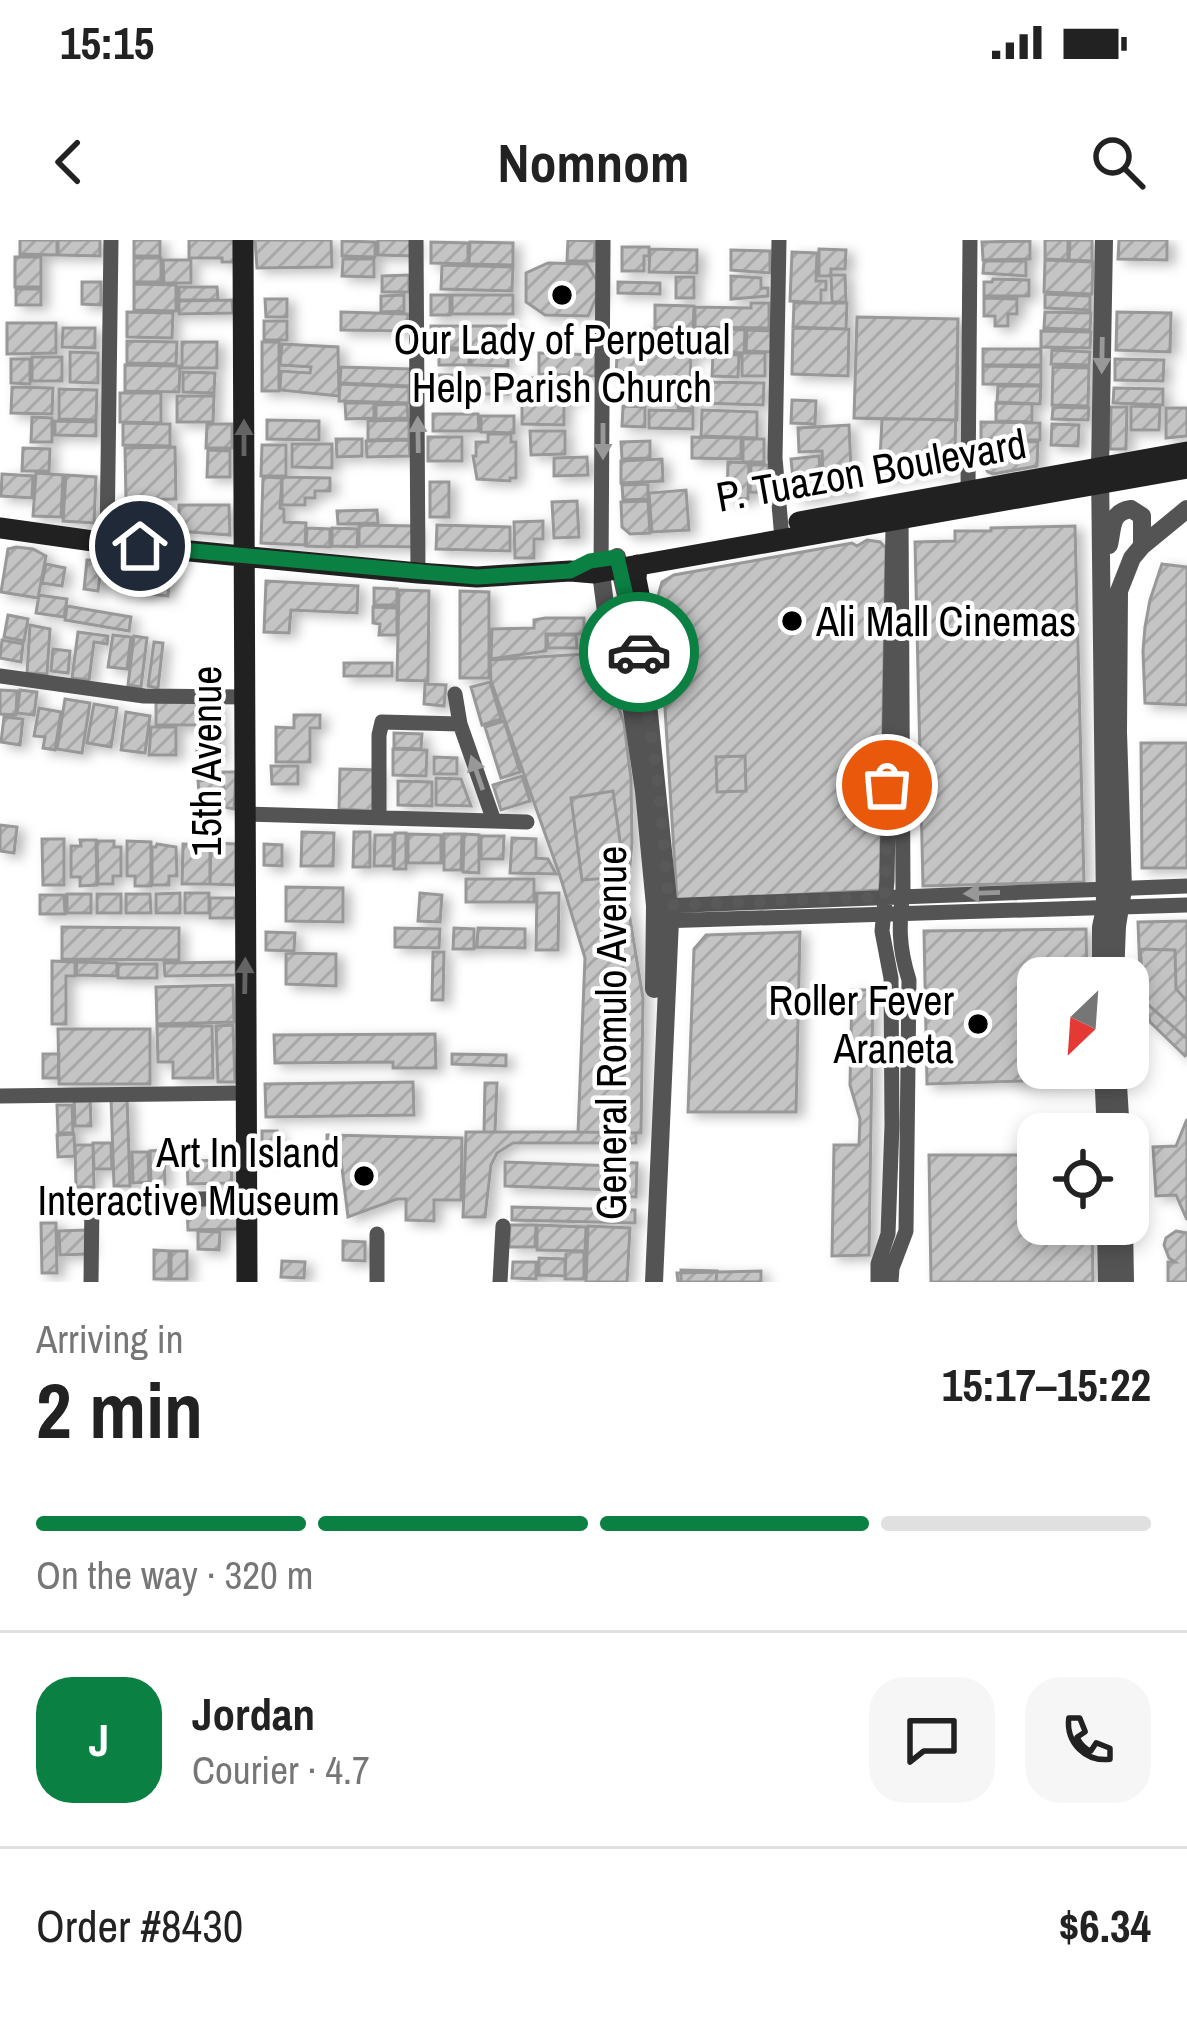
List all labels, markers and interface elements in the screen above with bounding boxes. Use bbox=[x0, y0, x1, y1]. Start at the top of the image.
text: 15:15 bbox=[60, 12, 154, 73]
text: Nomnom bbox=[498, 126, 689, 199]
icon: back bbox=[36, 129, 102, 195]
icon: search bbox=[1085, 129, 1151, 195]
marker: Our Lady of Perpetual Help Parish Church bbox=[549, 282, 575, 308]
place label: Our Lady of Perpetual Help Parish Church bbox=[394, 311, 730, 415]
one-way arrow bbox=[1093, 337, 1112, 375]
one-way arrow bbox=[409, 415, 428, 453]
street label: P. Tuazon Boulevard bbox=[712, 415, 1030, 525]
one-way arrow bbox=[234, 418, 254, 456]
one-way arrow bbox=[593, 423, 613, 461]
pin bbox=[89, 495, 191, 597]
icon: home bbox=[107, 513, 173, 579]
courier bbox=[579, 592, 699, 712]
place label: Ali Mall Cinemas bbox=[815, 593, 1076, 649]
marker: Ali Mall Cinemas bbox=[779, 608, 805, 634]
icon: car bbox=[606, 619, 672, 685]
street label: 15th Avenue bbox=[178, 666, 234, 856]
pin bbox=[836, 734, 938, 836]
icon: bag bbox=[854, 752, 920, 818]
one-way arrow bbox=[467, 754, 485, 790]
street label: General Romulo Avenue bbox=[583, 846, 639, 1220]
one-way arrow bbox=[962, 884, 1000, 903]
one-way arrow bbox=[236, 956, 255, 994]
north arrow bbox=[1017, 957, 1149, 1089]
map controls bbox=[1017, 957, 1149, 1245]
place label: Roller Fever Araneta bbox=[768, 972, 955, 1076]
marker: Roller Fever Araneta bbox=[965, 1011, 991, 1037]
button: locate bbox=[1017, 1113, 1149, 1245]
place label: Art In Island Interactive Museum bbox=[38, 1124, 340, 1228]
marker: Art In Island Interactive Museum bbox=[351, 1163, 377, 1189]
text: Arriving in bbox=[36, 1313, 184, 1365]
text: 15:17–15:22 bbox=[942, 1354, 1151, 1415]
text: 2 min bbox=[36, 1357, 203, 1462]
text: On the way · 320 m bbox=[36, 1549, 313, 1601]
button: chat bbox=[869, 1677, 995, 1803]
button: phone bbox=[1025, 1677, 1151, 1803]
text: Jordan bbox=[192, 1683, 315, 1744]
text: J bbox=[89, 1709, 109, 1770]
text: Courier · 4.7 bbox=[192, 1744, 370, 1796]
text: Order #8430 bbox=[36, 1895, 243, 1956]
text: $6.34 bbox=[1059, 1895, 1151, 1956]

